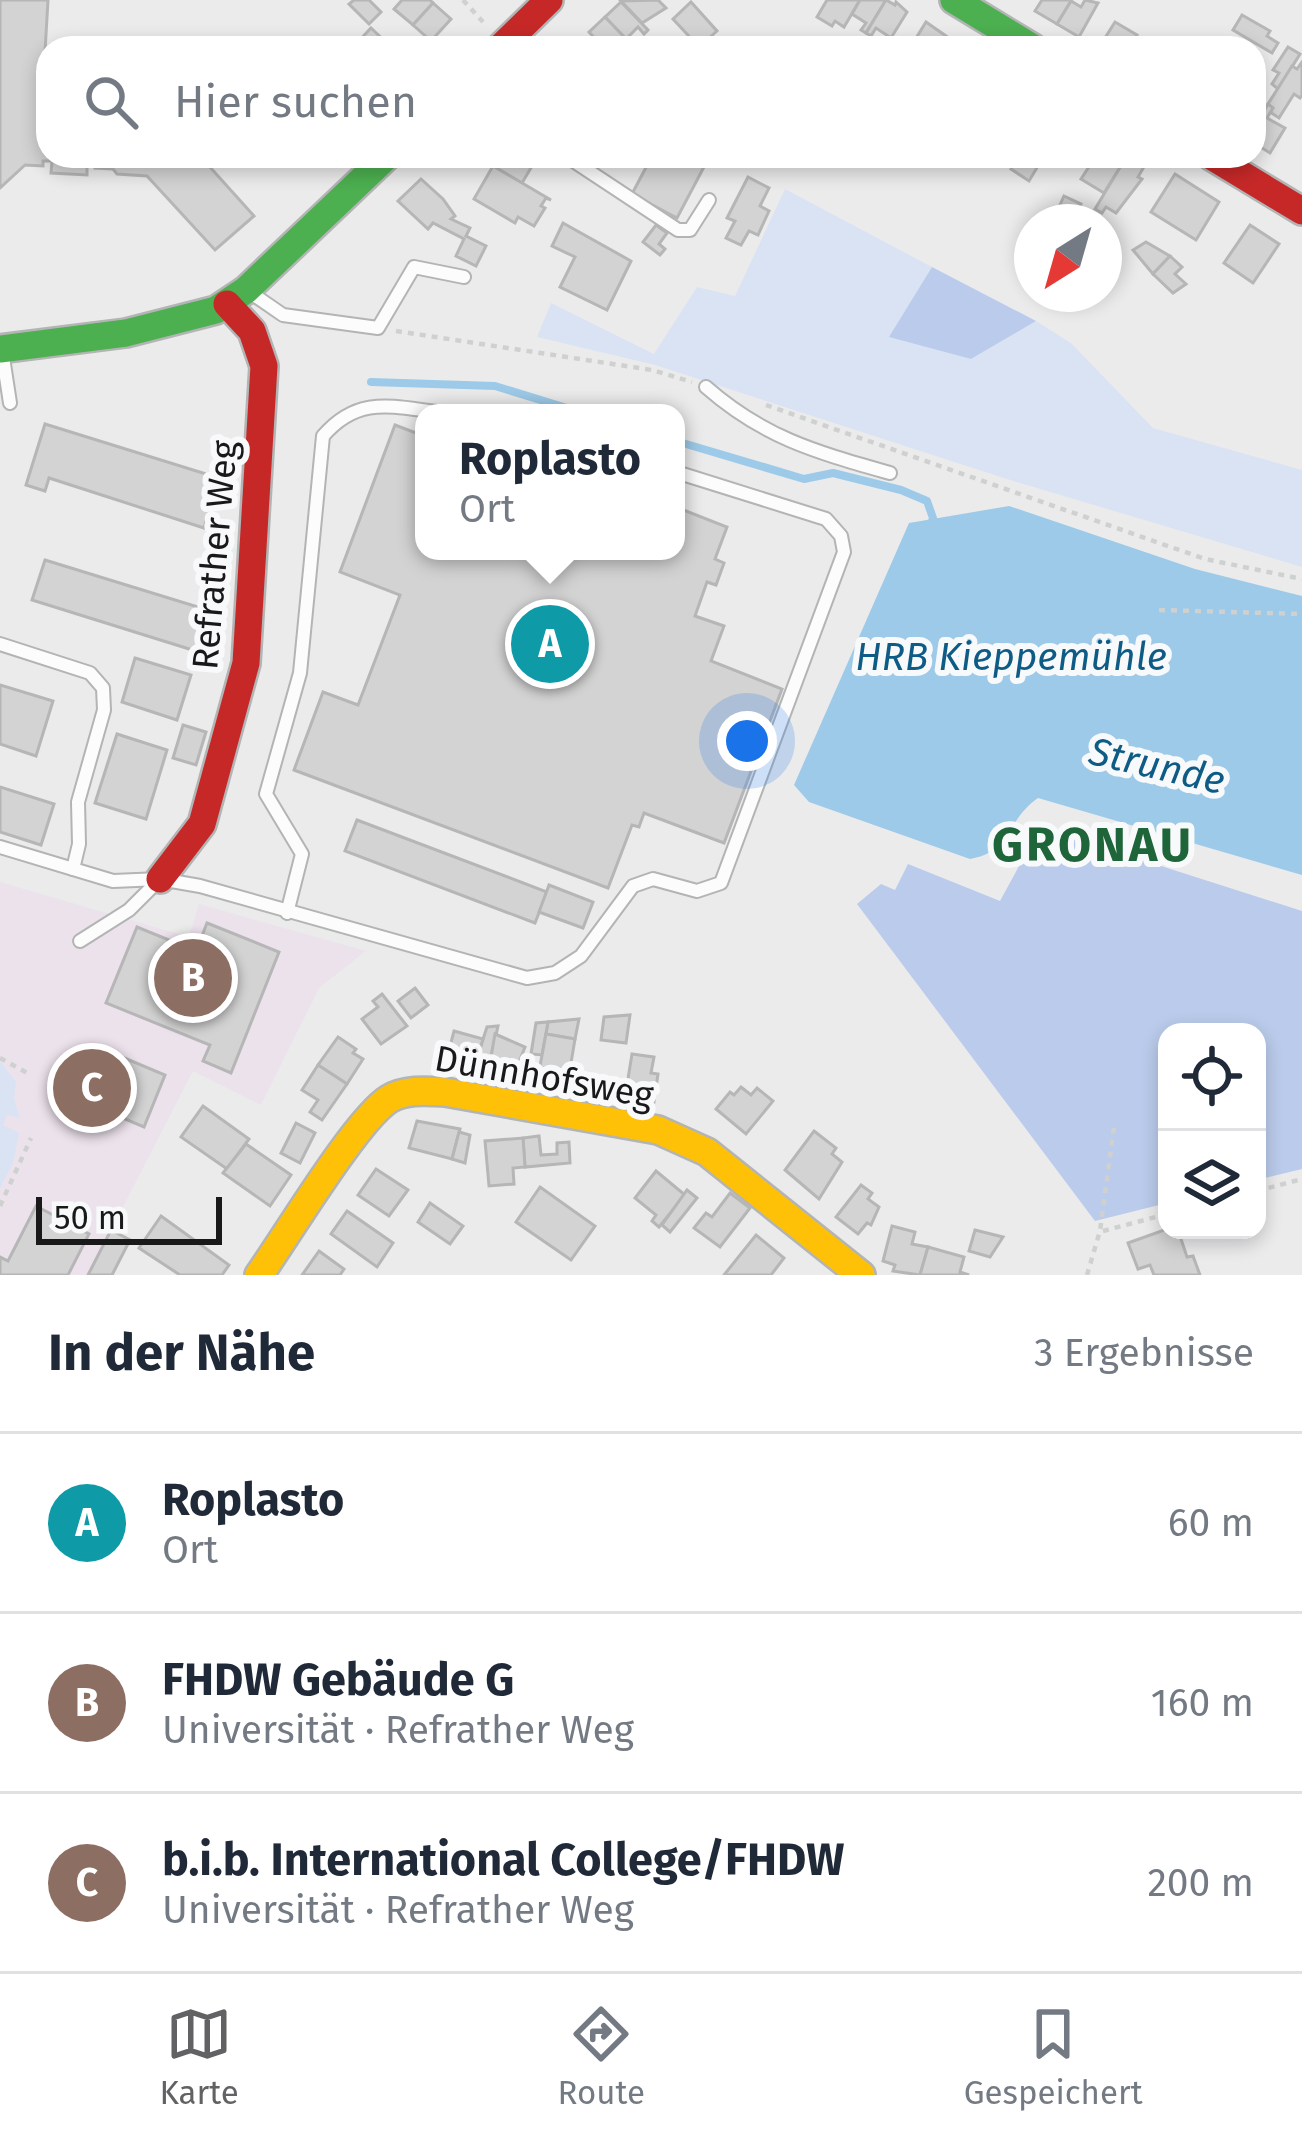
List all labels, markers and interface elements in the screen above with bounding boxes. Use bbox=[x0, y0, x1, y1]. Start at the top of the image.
search box bbox=[36, 36, 1266, 168]
icon: search bbox=[78, 69, 144, 135]
text: Hier suchen bbox=[174, 75, 417, 129]
north arrow bbox=[1014, 204, 1122, 312]
popup bbox=[415, 404, 685, 560]
text: Roplasto bbox=[459, 432, 641, 486]
street label: Refrather Weg bbox=[183, 438, 247, 671]
text: Ort bbox=[459, 486, 515, 532]
pin: A bbox=[511, 599, 589, 689]
water label: HRB Kieppemühle bbox=[855, 634, 1167, 680]
your location bbox=[717, 711, 777, 771]
water label: Strunde bbox=[1084, 728, 1229, 804]
district label: GRONAU bbox=[992, 816, 1194, 874]
pin: B bbox=[154, 933, 232, 1023]
map controls bbox=[1158, 1023, 1266, 1239]
button: locate bbox=[1158, 1023, 1266, 1131]
street label: Dünnhofsweg bbox=[431, 1036, 657, 1118]
pin: C bbox=[53, 1043, 131, 1133]
button: layers bbox=[1158, 1131, 1266, 1239]
scale bar bbox=[36, 1191, 222, 1244]
text: 50 m bbox=[54, 1198, 126, 1238]
text: In der Nähe bbox=[48, 1322, 315, 1384]
text: 3 Ergebnisse bbox=[1034, 1330, 1254, 1376]
text: Roplasto bbox=[162, 1473, 344, 1527]
text: A bbox=[75, 1500, 99, 1546]
text: 60 m bbox=[1168, 1500, 1254, 1546]
text: Ort bbox=[162, 1527, 218, 1573]
text: FHDW Gebäude G bbox=[162, 1653, 514, 1707]
text: B bbox=[75, 1680, 99, 1726]
text: 160 m bbox=[1151, 1680, 1254, 1726]
text: Universität · Refrather Weg bbox=[162, 1707, 634, 1753]
text: b.i.b. International College/FHDW bbox=[162, 1833, 844, 1887]
text: C bbox=[76, 1860, 98, 1906]
text: 200 m bbox=[1147, 1860, 1254, 1906]
text: Universität · Refrather Weg bbox=[162, 1887, 634, 1933]
tab: Karte bbox=[159, 2001, 239, 2113]
tab: Route bbox=[558, 2001, 645, 2113]
tab: Gespeichert bbox=[964, 2001, 1143, 2113]

